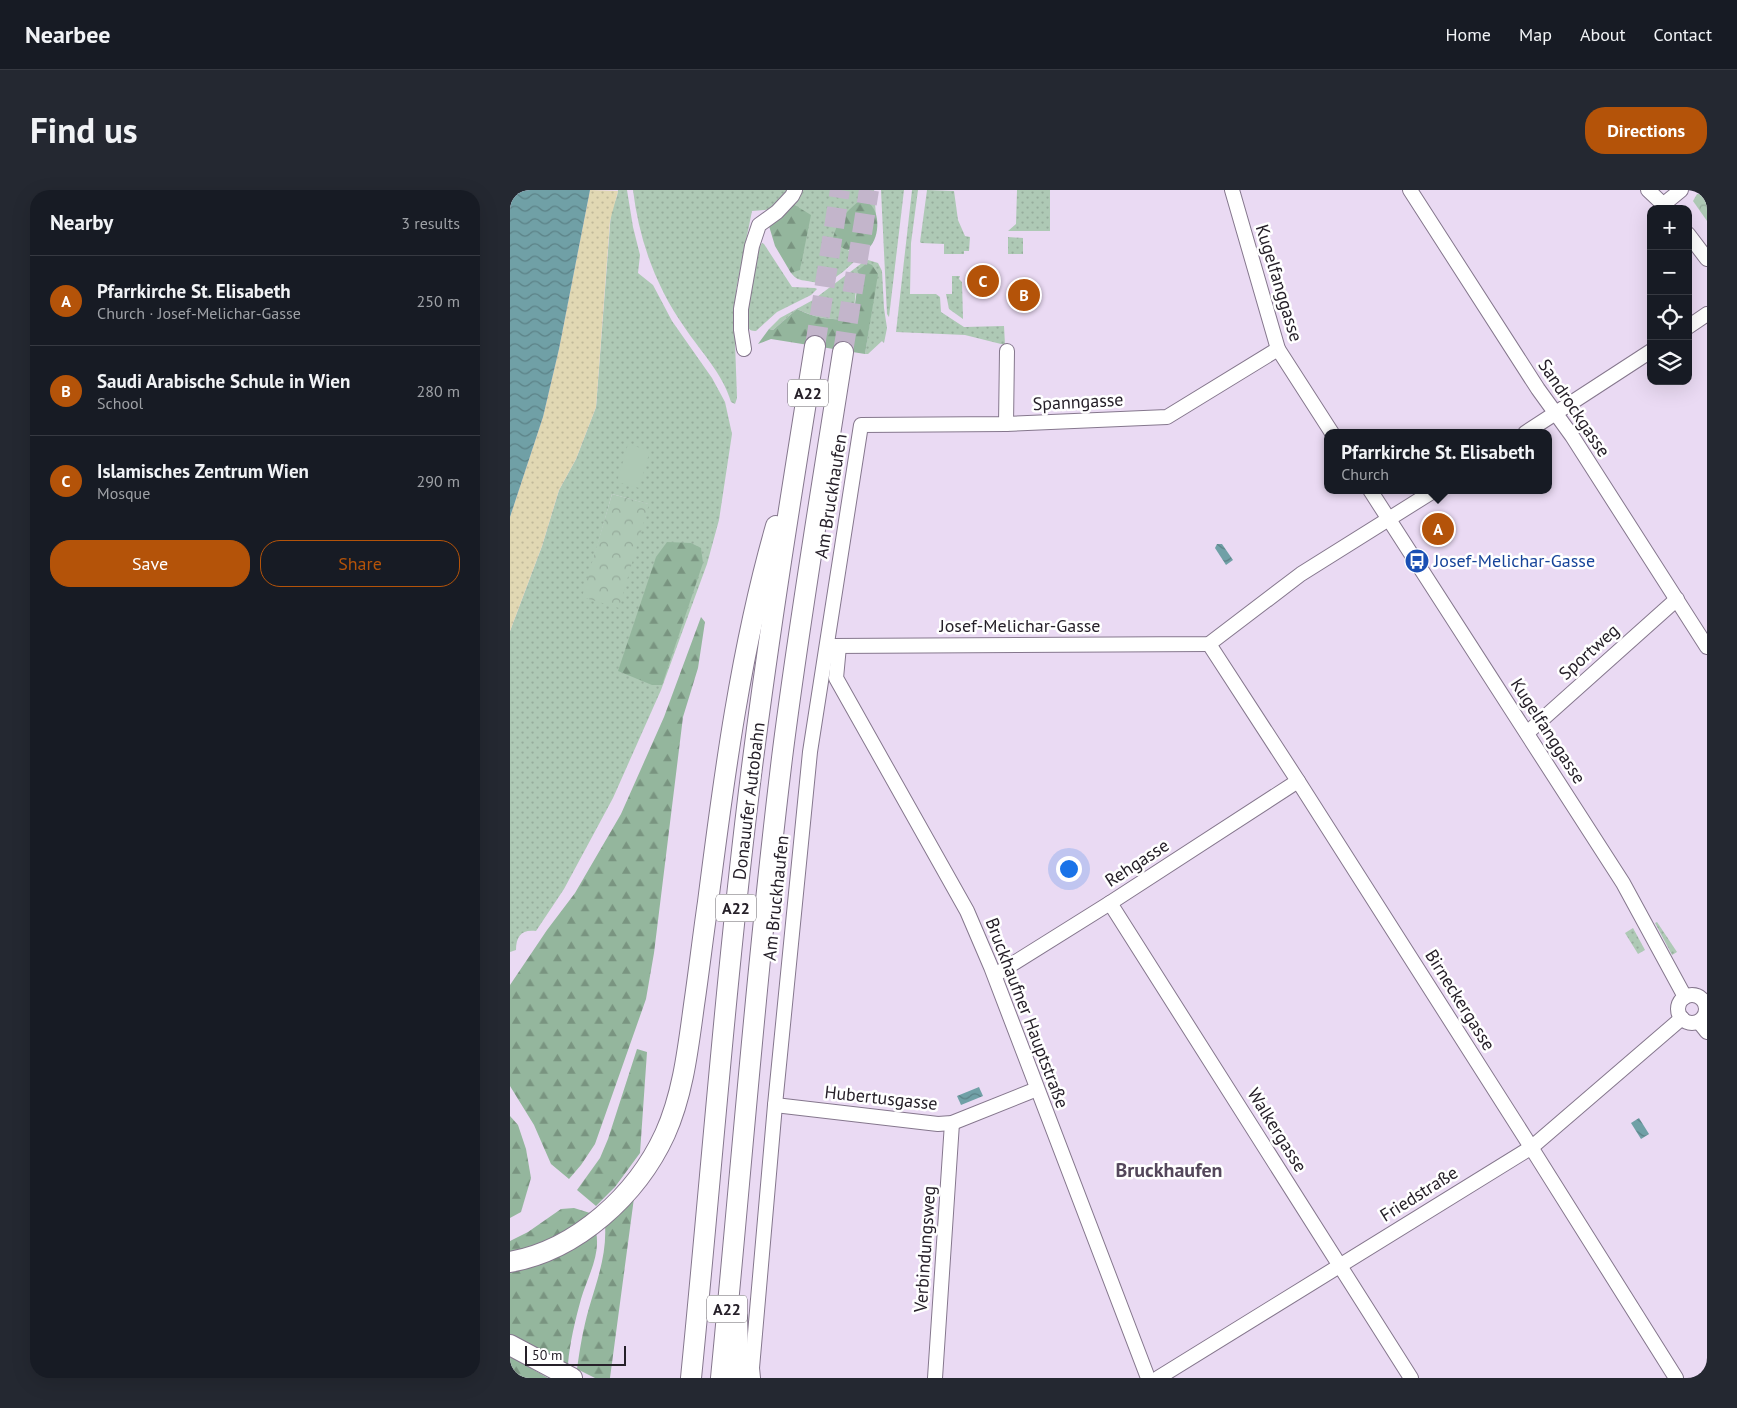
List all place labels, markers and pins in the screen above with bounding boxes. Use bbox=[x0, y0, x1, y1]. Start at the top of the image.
pin: C bbox=[967, 262, 999, 300]
pin: B bbox=[1008, 276, 1040, 314]
pin: A bbox=[1422, 510, 1454, 548]
bus stop icon: Josef-Melichar-Gasse bbox=[1404, 548, 1430, 574]
place label: Josef-Melichar-Gasse bbox=[1433, 549, 1595, 572]

